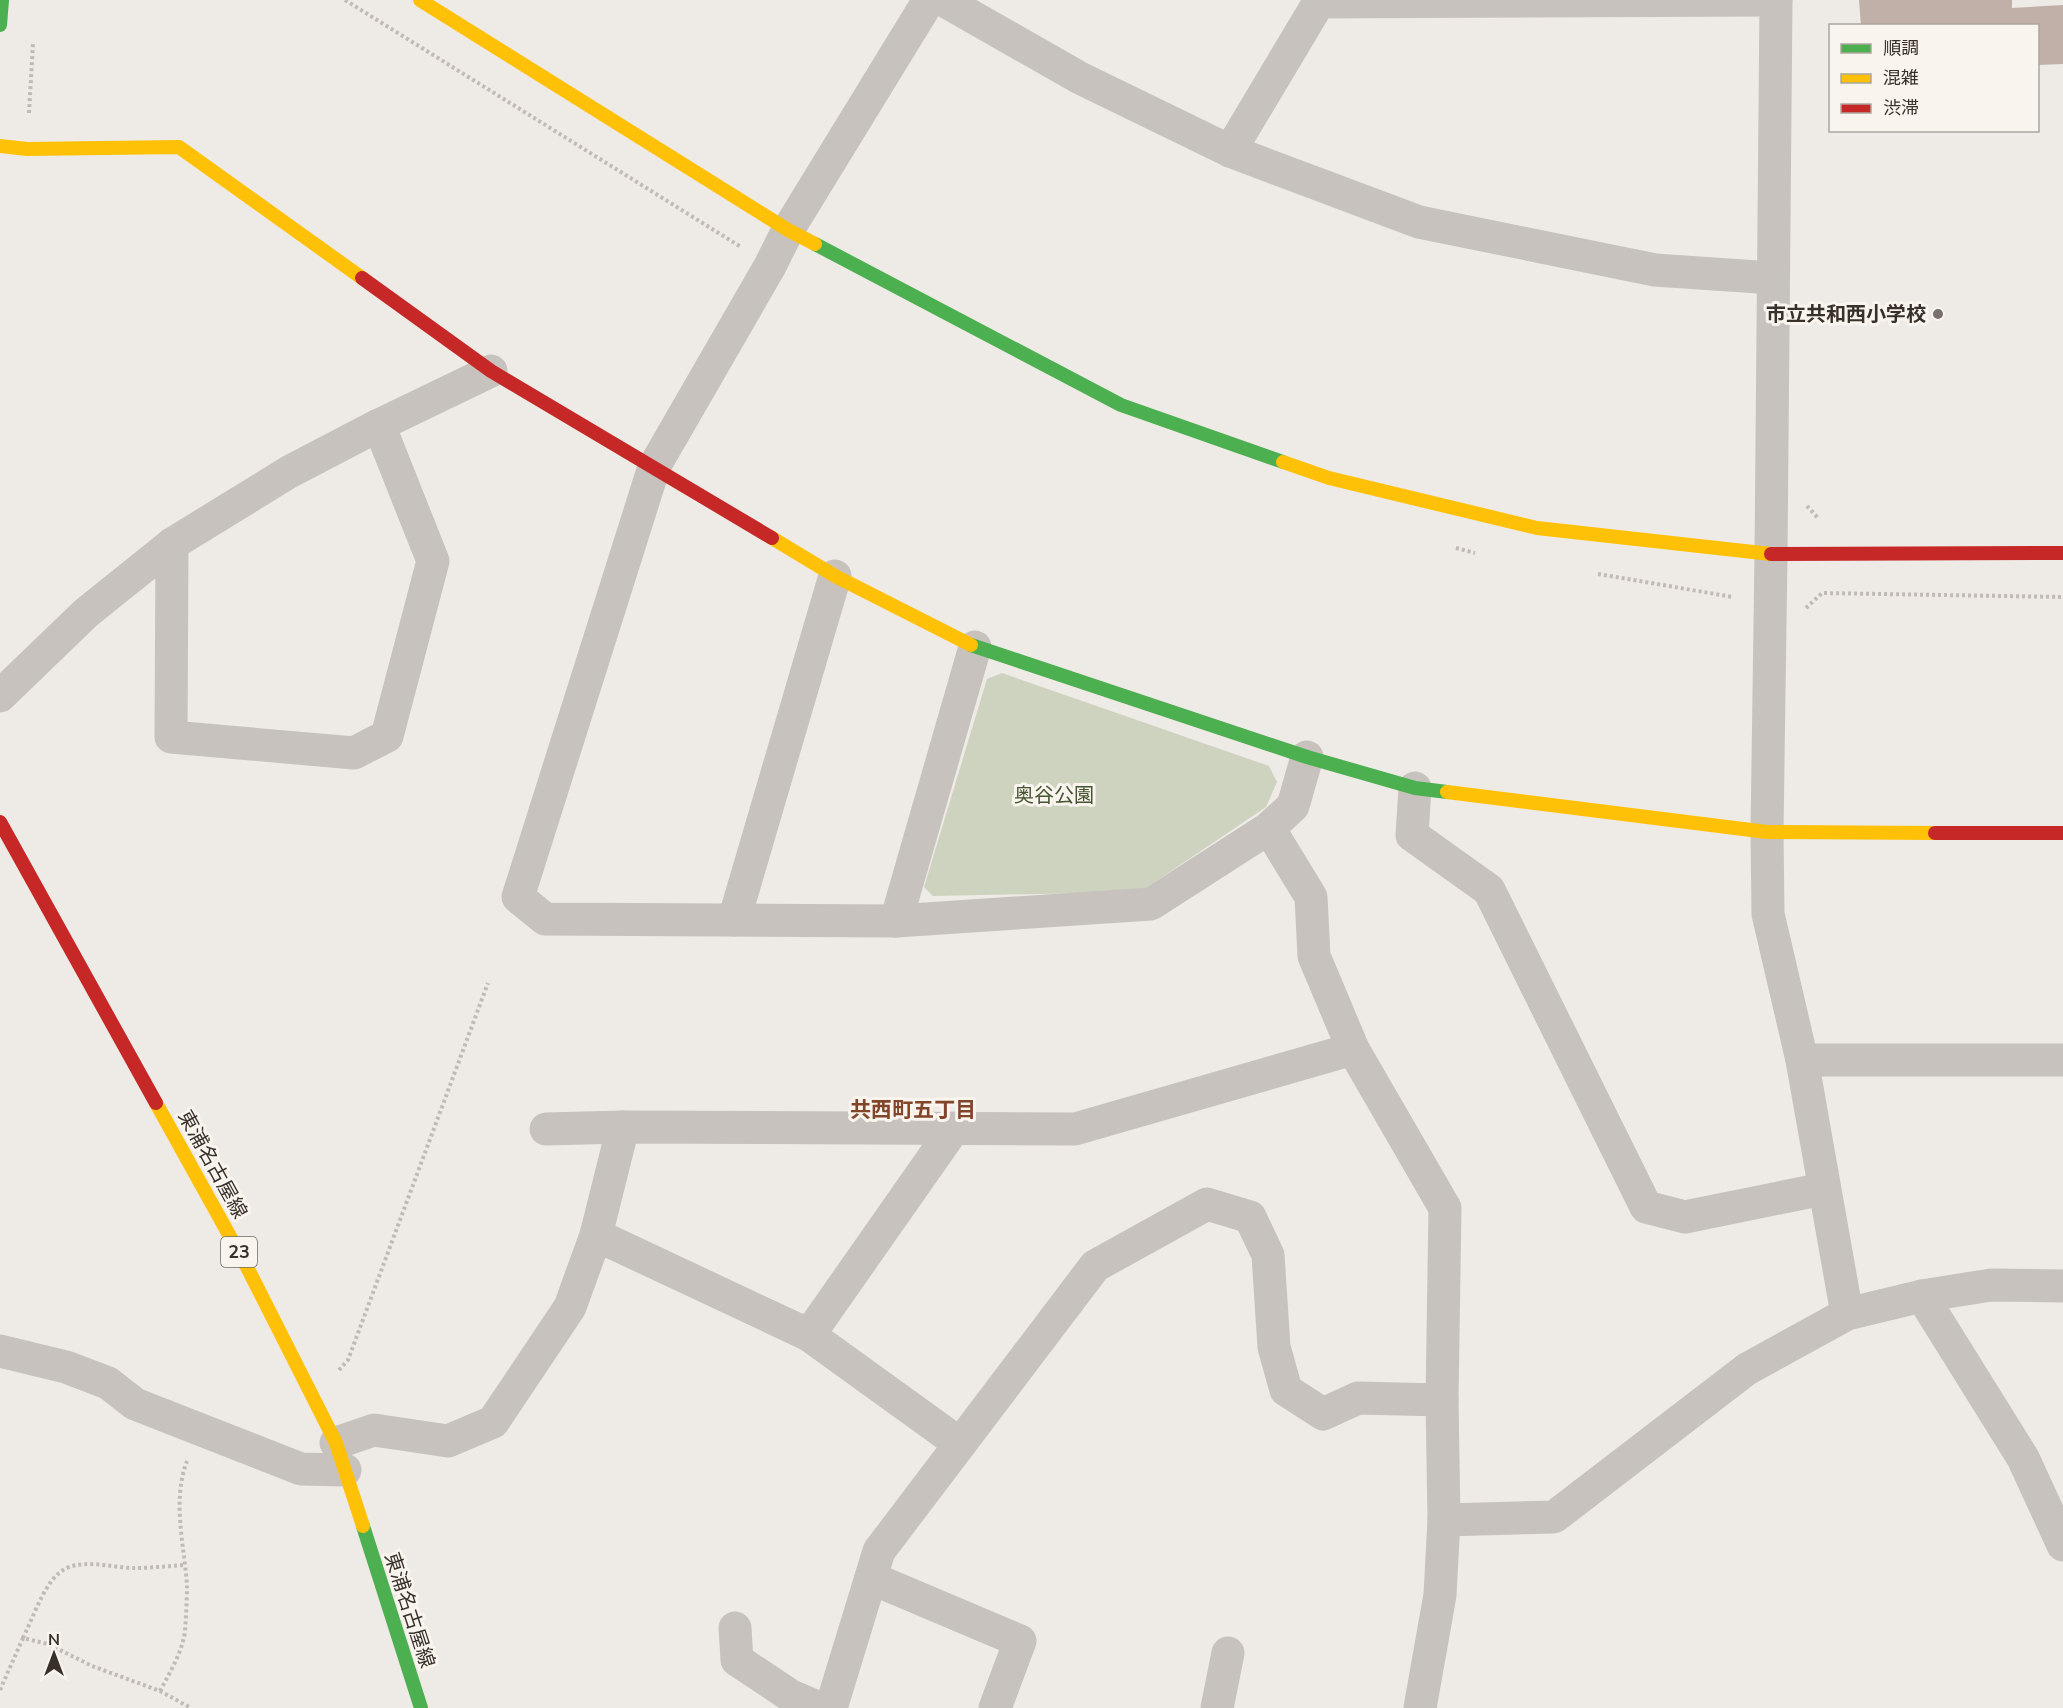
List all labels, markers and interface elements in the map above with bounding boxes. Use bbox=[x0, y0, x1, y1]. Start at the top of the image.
legend bbox=[1829, 24, 2039, 132]
text: 順調 bbox=[1883, 36, 1919, 60]
text: 混雑 bbox=[1883, 66, 1919, 90]
text: 渋滞 bbox=[1883, 96, 1919, 120]
place label: 市立共和西小学校 bbox=[1766, 301, 1926, 328]
marker: 市立共和西小学校 bbox=[1931, 307, 1945, 321]
park label: 奥谷公園 bbox=[1014, 782, 1094, 809]
district label: 共西町五丁目 bbox=[850, 1096, 976, 1124]
street label: 東浦名古屋線 bbox=[172, 1105, 253, 1223]
road number: 23 bbox=[221, 1237, 257, 1267]
street label: 東浦名古屋線 bbox=[378, 1549, 441, 1671]
north arrow bbox=[24, 1624, 84, 1684]
text: N bbox=[48, 1629, 60, 1651]

